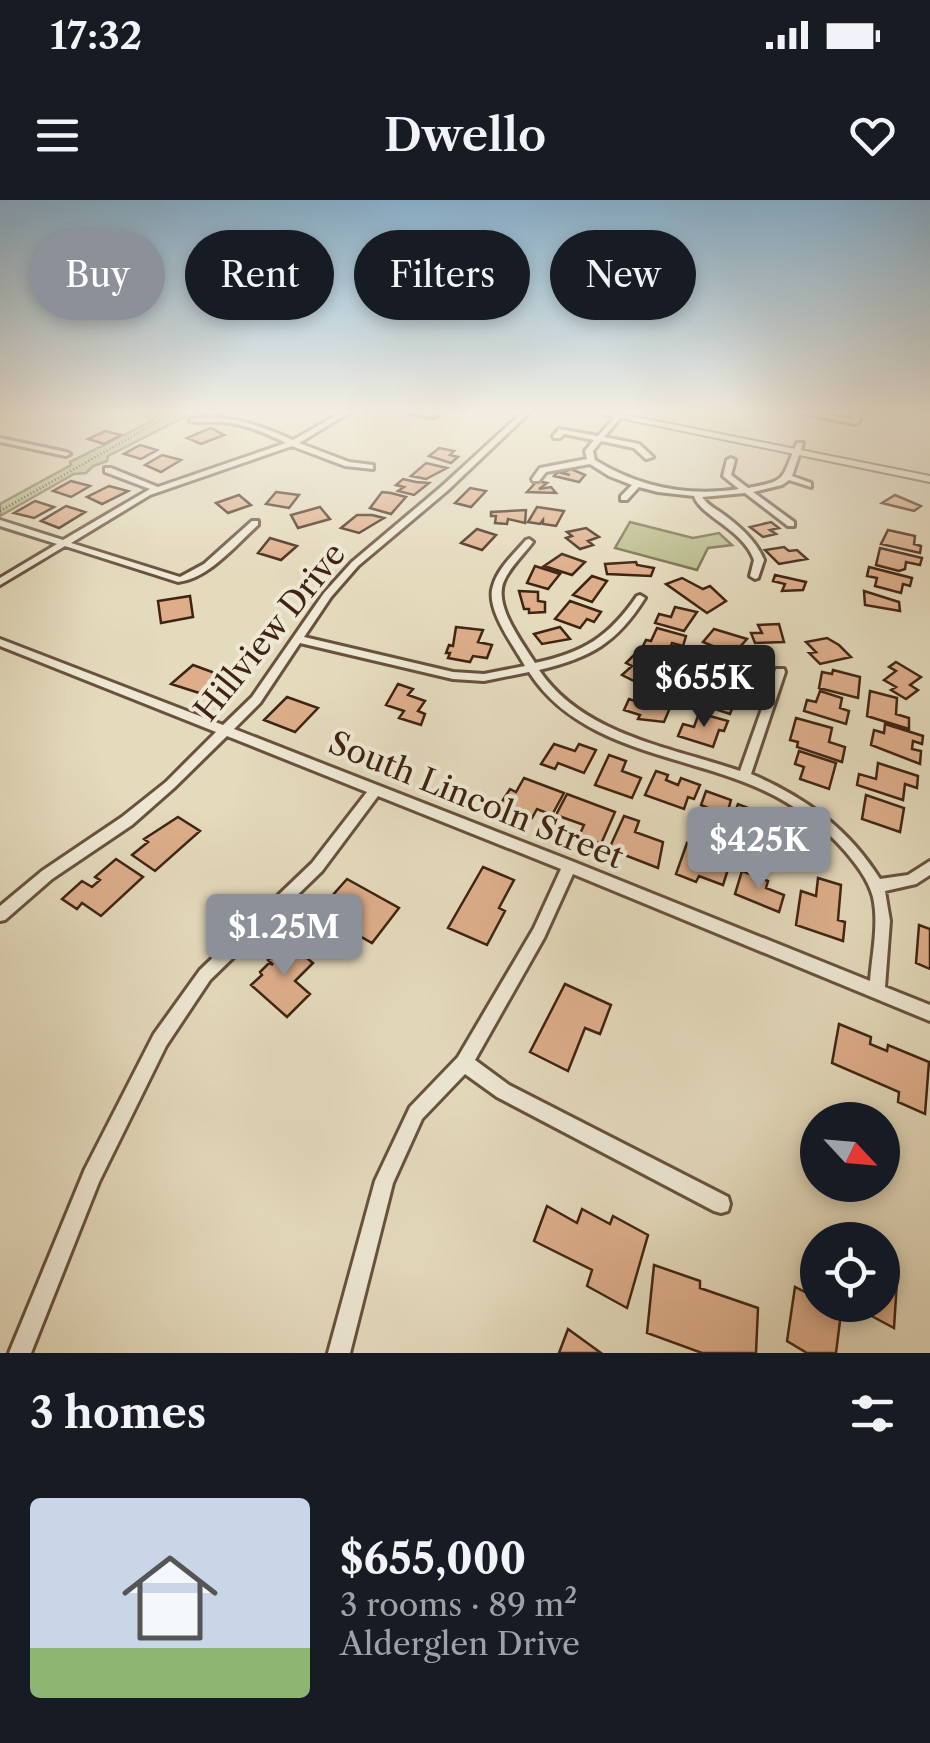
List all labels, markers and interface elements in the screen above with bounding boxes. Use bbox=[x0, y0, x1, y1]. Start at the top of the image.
text: 17:32 bbox=[50, 12, 142, 59]
text: Dwello bbox=[384, 107, 546, 163]
icon: menu bbox=[30, 108, 85, 163]
icon: heart bbox=[845, 108, 900, 163]
chip: Buy bbox=[30, 230, 165, 320]
chip: Rent bbox=[185, 230, 334, 320]
chip: Filters bbox=[354, 230, 530, 320]
chip: New bbox=[550, 230, 696, 320]
street label: Hillview Drive bbox=[186, 535, 353, 728]
pin: $655K bbox=[634, 645, 774, 730]
text: $655K bbox=[655, 658, 753, 697]
street label: South Lincoln Street bbox=[323, 723, 630, 877]
pin: $425K bbox=[689, 807, 829, 892]
text: $425K bbox=[710, 820, 808, 859]
pin: $1.25M bbox=[203, 894, 365, 979]
text: $1.25M bbox=[228, 907, 340, 946]
north arrow bbox=[800, 1102, 900, 1202]
map controls bbox=[800, 1102, 900, 1322]
button: locate bbox=[800, 1222, 900, 1322]
icon: filters bbox=[845, 1386, 900, 1441]
text: 3 homes bbox=[30, 1387, 206, 1439]
text: $655,000 bbox=[340, 1533, 526, 1585]
icon: home bbox=[110, 1538, 230, 1658]
text: 3 rooms · 89 m² bbox=[340, 1585, 577, 1624]
text: Alderglen Drive bbox=[340, 1624, 580, 1663]

